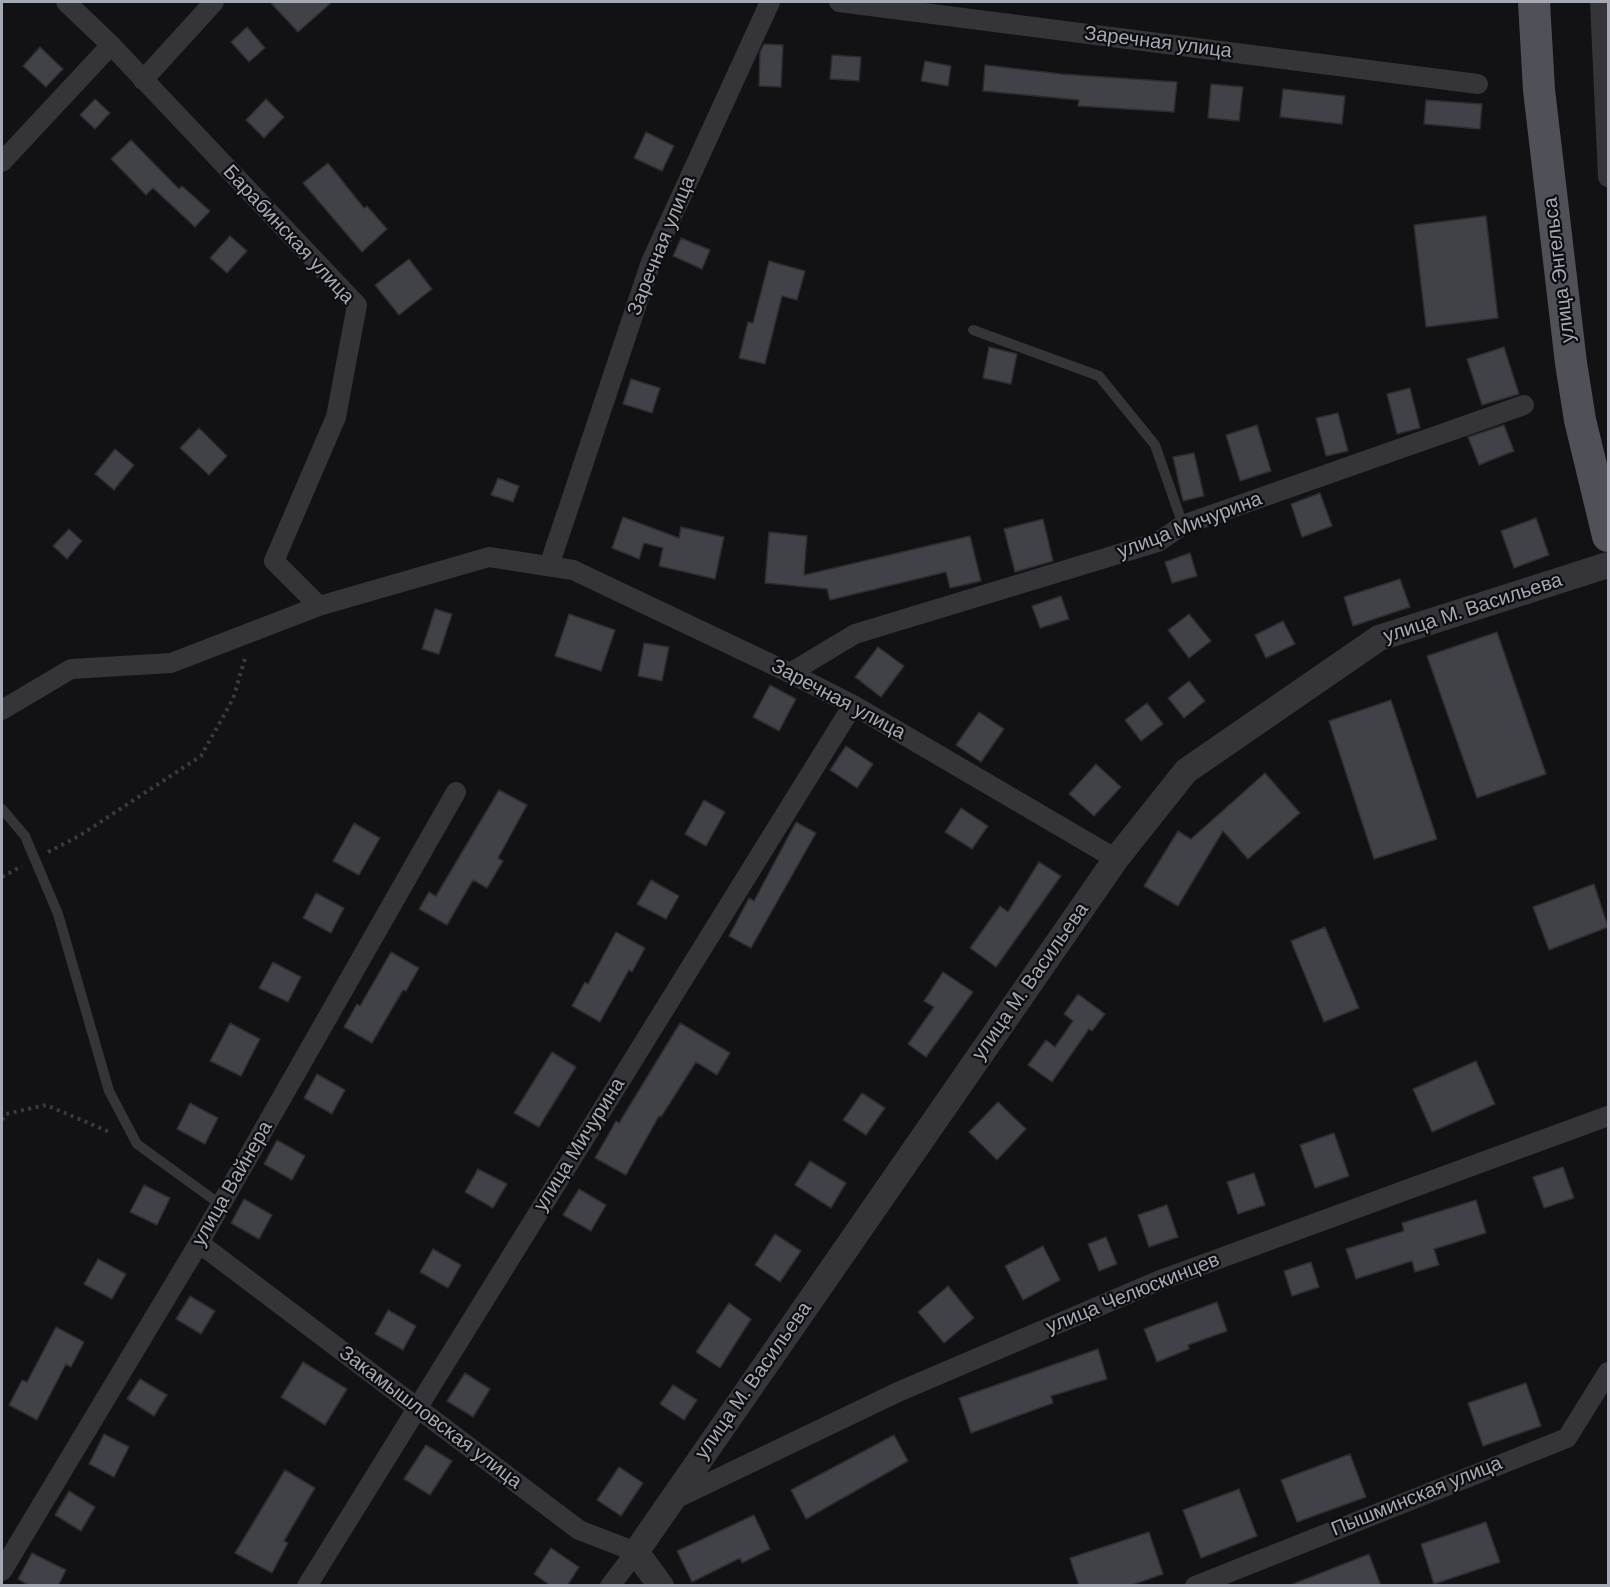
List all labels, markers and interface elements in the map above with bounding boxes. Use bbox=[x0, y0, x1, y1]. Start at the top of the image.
street label: Заречная улица bbox=[1083, 22, 1233, 64]
street label: Барабинская улица bbox=[217, 160, 359, 310]
street label: Заречная улица bbox=[623, 173, 701, 319]
street label: улица Энгельса bbox=[1539, 196, 1581, 344]
street label: улица Мичурина bbox=[1114, 487, 1266, 565]
street label: улица М. Васильева bbox=[1381, 569, 1565, 649]
street label: Заречная улица bbox=[767, 655, 909, 745]
street label: улица М. Васильева bbox=[968, 899, 1094, 1065]
street label: улица Мичурина bbox=[529, 1074, 631, 1216]
street label: улица Вайнера bbox=[188, 1117, 278, 1251]
street label: улица Челюскинцев bbox=[1043, 1248, 1223, 1340]
street label: улица М. Васильева bbox=[691, 1298, 817, 1464]
street label: Закамышловская улица bbox=[334, 1341, 526, 1495]
street label: Пышминская улица bbox=[1328, 1452, 1506, 1542]

